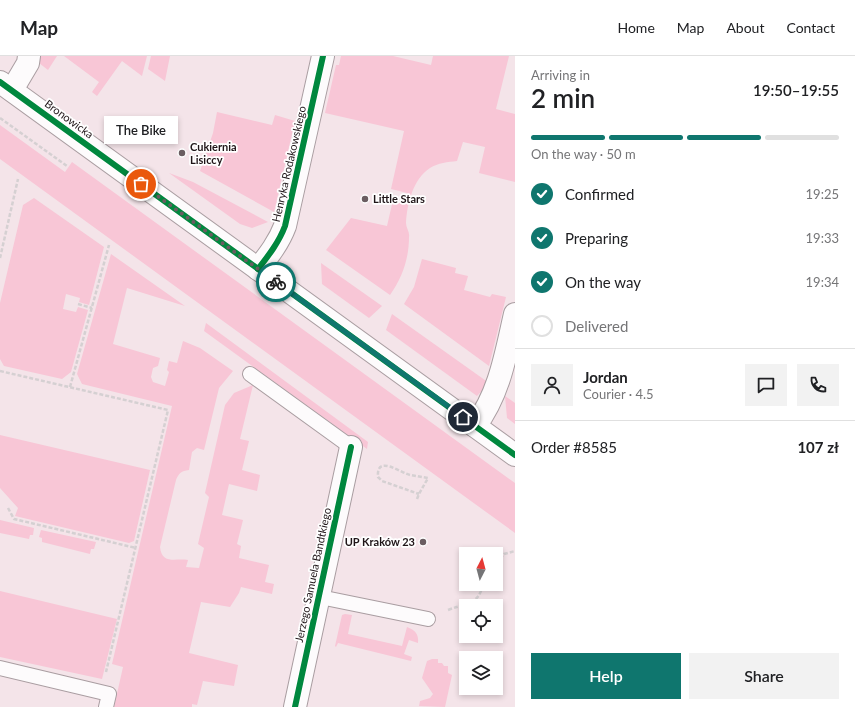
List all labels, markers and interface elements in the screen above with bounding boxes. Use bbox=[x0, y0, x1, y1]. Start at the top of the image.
text: Map bbox=[20, 16, 58, 39]
text: Home bbox=[617, 19, 655, 36]
text: Map bbox=[677, 19, 704, 36]
text: About bbox=[726, 19, 764, 36]
text: Contact bbox=[786, 19, 835, 36]
text: Arriving in bbox=[531, 67, 590, 83]
text: 19:50–19:55 bbox=[753, 81, 839, 99]
text: 2 min bbox=[531, 82, 595, 114]
street label: Bronowicka bbox=[42, 97, 96, 141]
street label: Henryka Rodakowskiego bbox=[269, 105, 308, 223]
callout: The Bike bbox=[104, 116, 178, 144]
text: The Bike bbox=[116, 122, 166, 138]
place label: Cukiernia Lisiccy bbox=[190, 140, 237, 166]
text: On the way · 50 m bbox=[531, 146, 636, 162]
marker: Cukiernia Lisiccy bbox=[177, 148, 187, 158]
pin bbox=[124, 167, 158, 201]
icon: bag bbox=[130, 173, 152, 195]
icon: check bbox=[531, 183, 553, 205]
text: Confirmed bbox=[565, 185, 634, 203]
text: 19:25 bbox=[806, 186, 839, 202]
place label: Little Stars bbox=[373, 192, 425, 205]
marker: Little Stars bbox=[360, 194, 370, 204]
icon: check bbox=[531, 227, 553, 249]
text: Preparing bbox=[565, 229, 628, 247]
text: 19:33 bbox=[806, 230, 839, 246]
courier bbox=[256, 262, 296, 302]
icon: bike bbox=[265, 271, 287, 293]
icon: check bbox=[531, 271, 553, 293]
text: On the way bbox=[565, 273, 641, 291]
text: 19:34 bbox=[806, 274, 839, 290]
text: Delivered bbox=[565, 317, 628, 335]
button: person bbox=[531, 364, 573, 406]
button: chat bbox=[745, 364, 787, 406]
button: phone bbox=[797, 364, 839, 406]
text: Jordan bbox=[583, 368, 628, 386]
text: Courier · 4.5 bbox=[583, 386, 654, 402]
pin bbox=[446, 400, 480, 434]
icon: home bbox=[452, 406, 474, 428]
text: Order #8585 bbox=[531, 438, 617, 456]
text: 107 zł bbox=[797, 438, 839, 456]
street label: Jerzego Samuela Bandtkiego bbox=[292, 506, 333, 643]
place label: UP Kraków 23 bbox=[345, 535, 415, 548]
marker: UP Kraków 23 bbox=[418, 537, 428, 547]
north arrow bbox=[459, 547, 503, 591]
map controls bbox=[459, 547, 503, 695]
button: locate bbox=[459, 599, 503, 643]
button: layers bbox=[459, 651, 503, 695]
button: Help bbox=[531, 653, 681, 699]
button: Share bbox=[689, 653, 839, 699]

